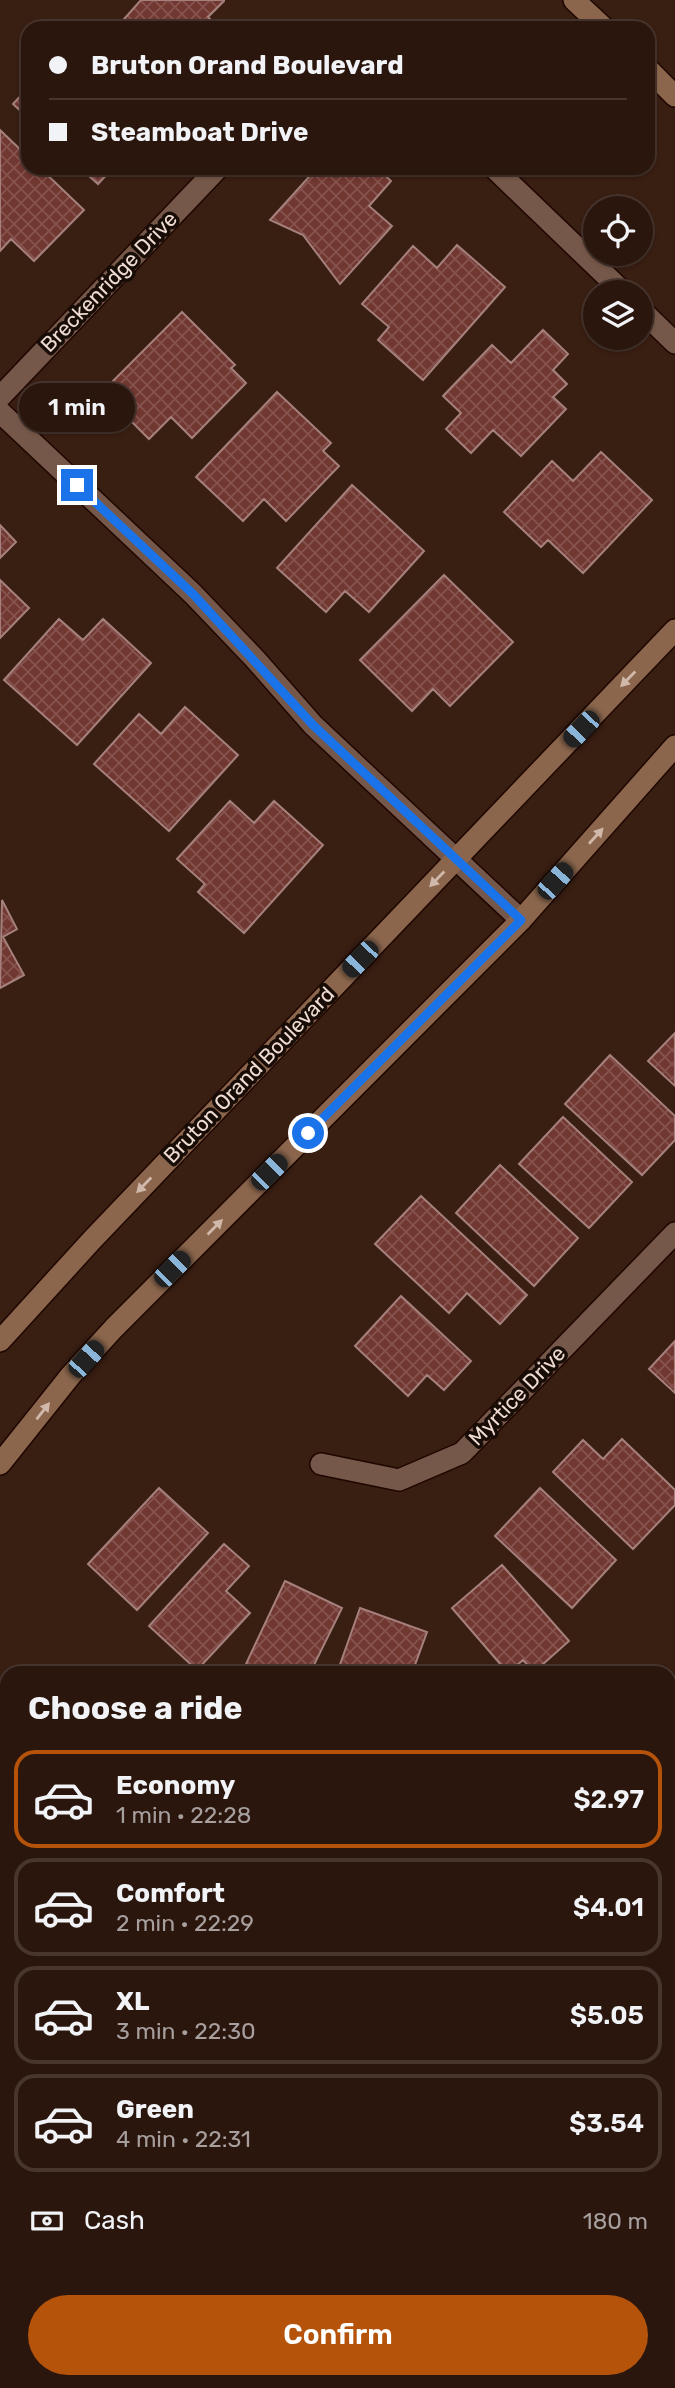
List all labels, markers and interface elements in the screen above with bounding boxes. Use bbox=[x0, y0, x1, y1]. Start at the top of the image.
text: Bruton Orand Boulevard bbox=[91, 50, 404, 81]
text: Steamboat Drive bbox=[91, 117, 308, 148]
map controls bbox=[583, 196, 653, 350]
button: locate bbox=[583, 196, 653, 266]
street label: Breckenridge Drive bbox=[35, 206, 182, 357]
button: layers bbox=[583, 280, 653, 350]
callout: 1 min bbox=[19, 384, 135, 433]
text: 1 min bbox=[48, 393, 106, 421]
route end bbox=[61, 469, 93, 501]
one-way arrow bbox=[619, 671, 636, 688]
car bbox=[559, 707, 604, 751]
one-way arrow bbox=[587, 827, 603, 844]
car bbox=[534, 858, 577, 904]
one-way arrow bbox=[429, 870, 445, 887]
car bbox=[338, 937, 383, 981]
street label: Bruton Orand Boulevard bbox=[158, 981, 339, 1168]
route start bbox=[292, 1117, 324, 1149]
car bbox=[247, 1150, 292, 1194]
one-way arrow bbox=[136, 1177, 153, 1194]
one-way arrow bbox=[206, 1218, 223, 1235]
car bbox=[150, 1247, 195, 1291]
car bbox=[65, 1336, 108, 1382]
street label: Myrtice Drive bbox=[463, 1341, 570, 1451]
one-way arrow bbox=[35, 1402, 50, 1419]
text: Choose a ride bbox=[28, 1689, 242, 1727]
icon: car bbox=[32, 1768, 95, 1831]
text: Economy bbox=[116, 1770, 235, 1801]
text: $2.97 bbox=[574, 1784, 644, 1815]
text: 1 min · 22:28 bbox=[116, 1801, 251, 1829]
icon: car bbox=[32, 1876, 95, 1939]
text: Comfort bbox=[116, 1878, 225, 1909]
text: $4.01 bbox=[573, 1892, 644, 1923]
text: 2 min · 22:29 bbox=[116, 1909, 254, 1937]
icon: car bbox=[32, 1984, 95, 2047]
text: XL bbox=[116, 1986, 149, 2017]
text: $5.05 bbox=[570, 2000, 644, 2031]
text: 3 min · 22:30 bbox=[116, 2017, 256, 2045]
icon: car bbox=[32, 2092, 95, 2155]
text: Green bbox=[116, 2094, 194, 2125]
text: $3.54 bbox=[569, 2108, 644, 2139]
text: 4 min · 22:31 bbox=[116, 2125, 251, 2153]
icon: cash bbox=[28, 2202, 66, 2240]
text: Cash bbox=[84, 2205, 145, 2236]
text: 180 m bbox=[583, 2207, 648, 2235]
button: Confirm bbox=[28, 2295, 648, 2375]

